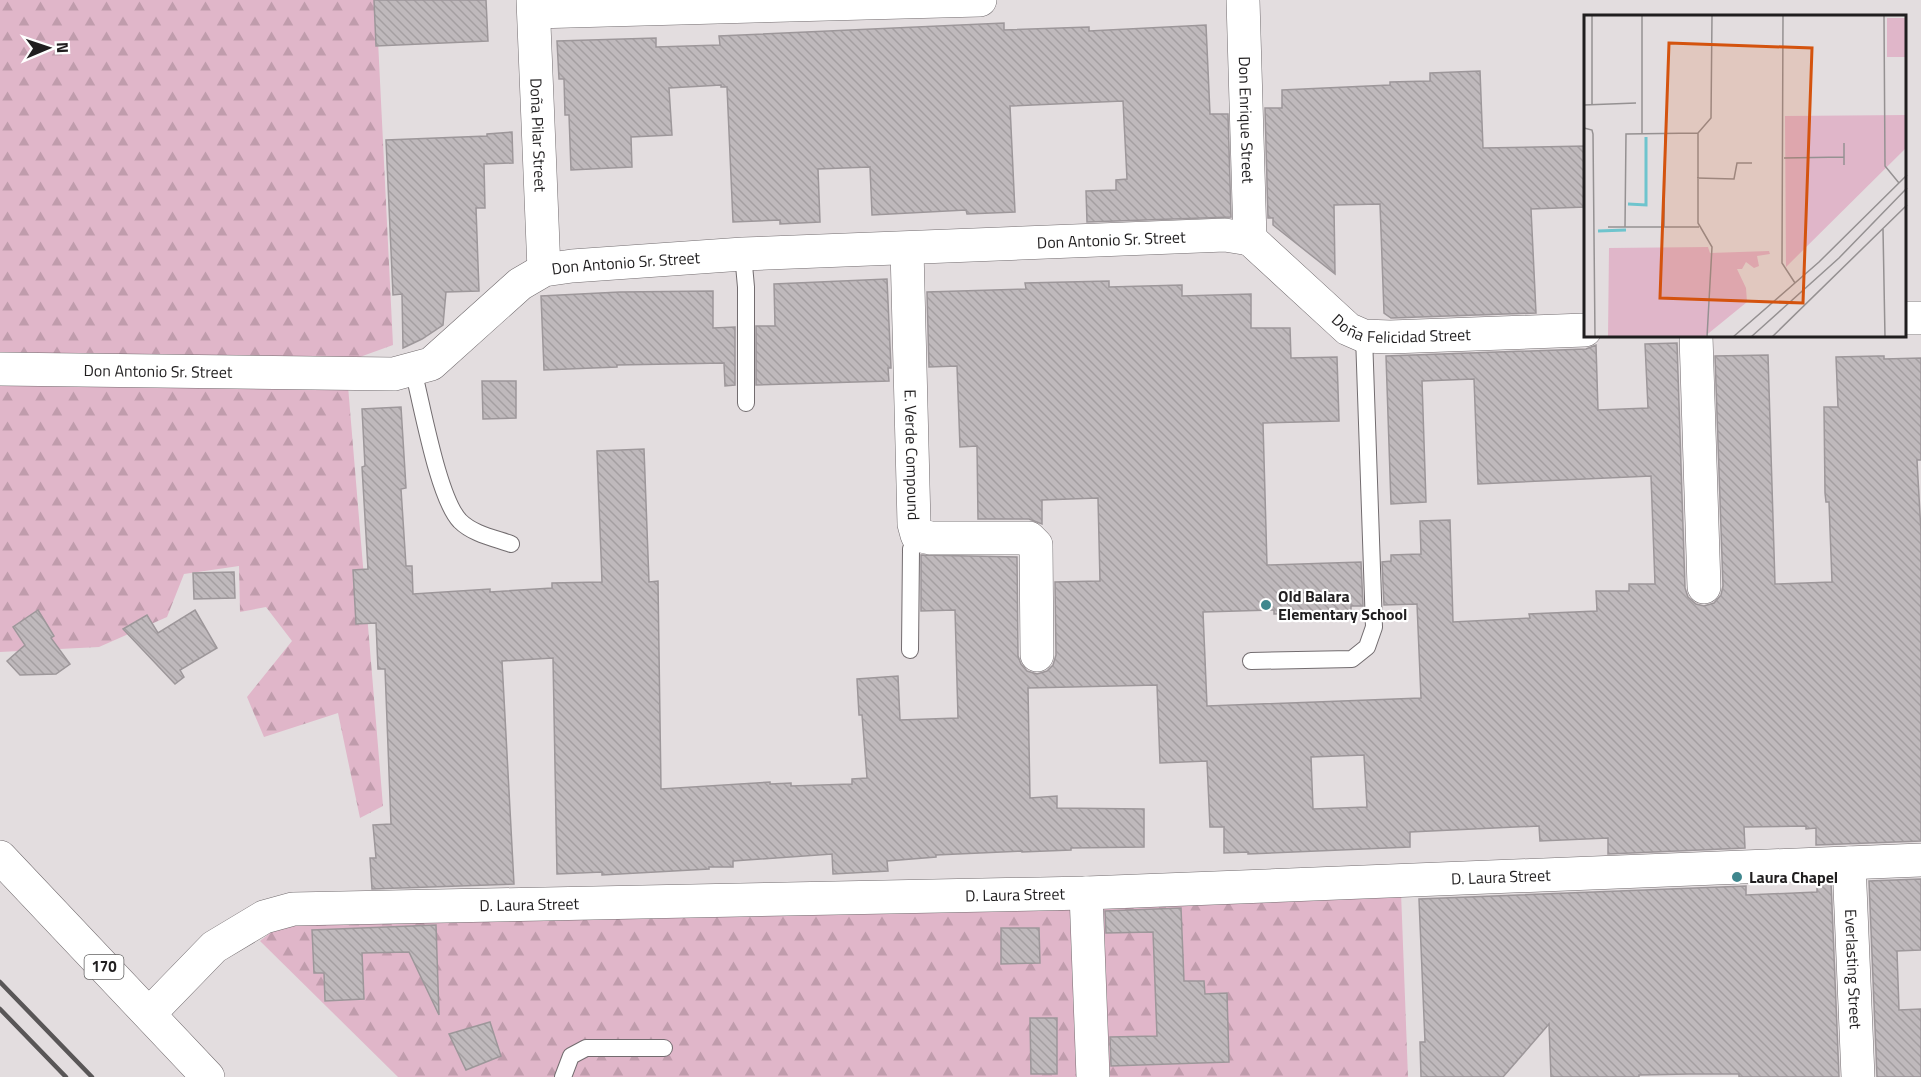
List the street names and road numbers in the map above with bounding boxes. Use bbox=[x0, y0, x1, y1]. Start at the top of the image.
street label: Don Enrique Street bbox=[1233, 56, 1260, 184]
street label: Doña Pilar Street bbox=[524, 77, 553, 193]
street label: Don Antonio Sr. Street bbox=[1036, 225, 1186, 254]
street label: Don Antonio Sr. Street bbox=[550, 245, 701, 281]
street label: Doña Felicidad Street bbox=[1326, 308, 1472, 349]
street label: Don Antonio Sr. Street bbox=[83, 358, 233, 384]
street label: E. Verde Compound bbox=[899, 389, 926, 521]
street label: D. Laura Street bbox=[1450, 863, 1551, 891]
street label: D. Laura Street bbox=[965, 881, 1066, 907]
street label: D. Laura Street bbox=[479, 891, 580, 917]
street label: Everlasting Street bbox=[1839, 909, 1868, 1030]
road number: 170 bbox=[84, 955, 124, 979]

